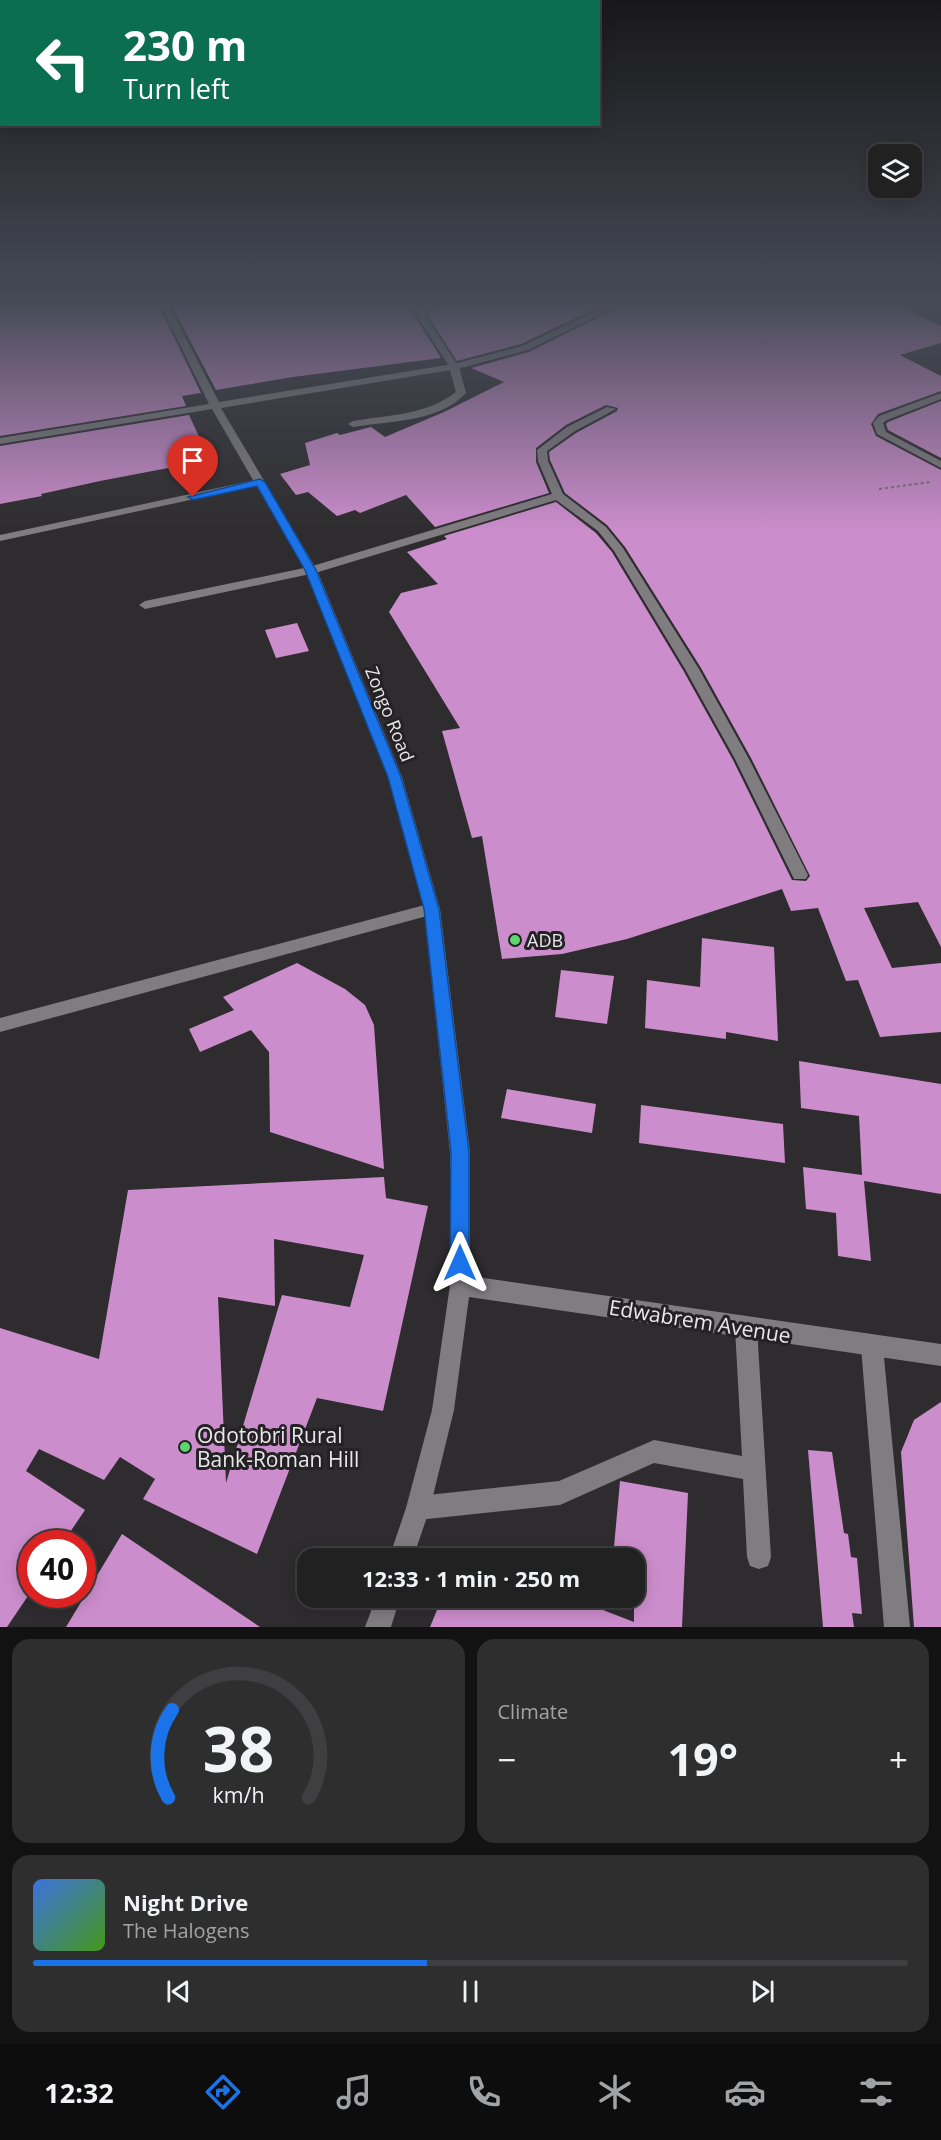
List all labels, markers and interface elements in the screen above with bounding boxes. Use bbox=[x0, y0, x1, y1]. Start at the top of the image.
text: 230 m bbox=[123, 16, 247, 73]
icon: left bbox=[24, 24, 102, 102]
text: Turn left bbox=[123, 70, 230, 107]
map controls bbox=[868, 144, 922, 198]
button: layers bbox=[868, 144, 922, 198]
pin bbox=[167, 435, 218, 497]
icon: arrive bbox=[176, 444, 209, 477]
street label: Zongo Road bbox=[360, 663, 420, 765]
place label: ADB bbox=[527, 928, 563, 952]
marker: ADB bbox=[508, 933, 522, 947]
position arrow bbox=[428, 1231, 492, 1295]
street label: Edwabrem Avenue bbox=[607, 1293, 793, 1349]
place label: Odotobri Rural Bank-Roman Hill bbox=[197, 1421, 359, 1473]
marker: Odotobri Rural Bank-Roman Hill bbox=[178, 1440, 192, 1454]
speed limit sign: 40 bbox=[18, 1530, 96, 1608]
text: 12:33 · 1 min · 250 m bbox=[362, 1563, 580, 1593]
text: Climate bbox=[498, 1698, 568, 1725]
text: 38 bbox=[203, 1705, 274, 1790]
text: 19° bbox=[667, 1728, 738, 1789]
text: − bbox=[498, 1737, 516, 1782]
text: + bbox=[889, 1737, 908, 1782]
text: km/h bbox=[212, 1780, 264, 1809]
text: Night Drive bbox=[123, 1887, 248, 1917]
text: The Halogens bbox=[123, 1917, 250, 1944]
icon: previous bbox=[162, 1975, 195, 2008]
icon: pause bbox=[454, 1975, 487, 2008]
icon: next bbox=[746, 1975, 779, 2008]
icon: directions bbox=[202, 2071, 244, 2113]
icon: music bbox=[333, 2071, 375, 2113]
icon: phone bbox=[463, 2071, 505, 2113]
icon: climate bbox=[594, 2071, 636, 2113]
icon: car bbox=[724, 2071, 766, 2113]
icon: filters bbox=[855, 2071, 897, 2113]
text: 12:32 bbox=[44, 2074, 114, 2111]

